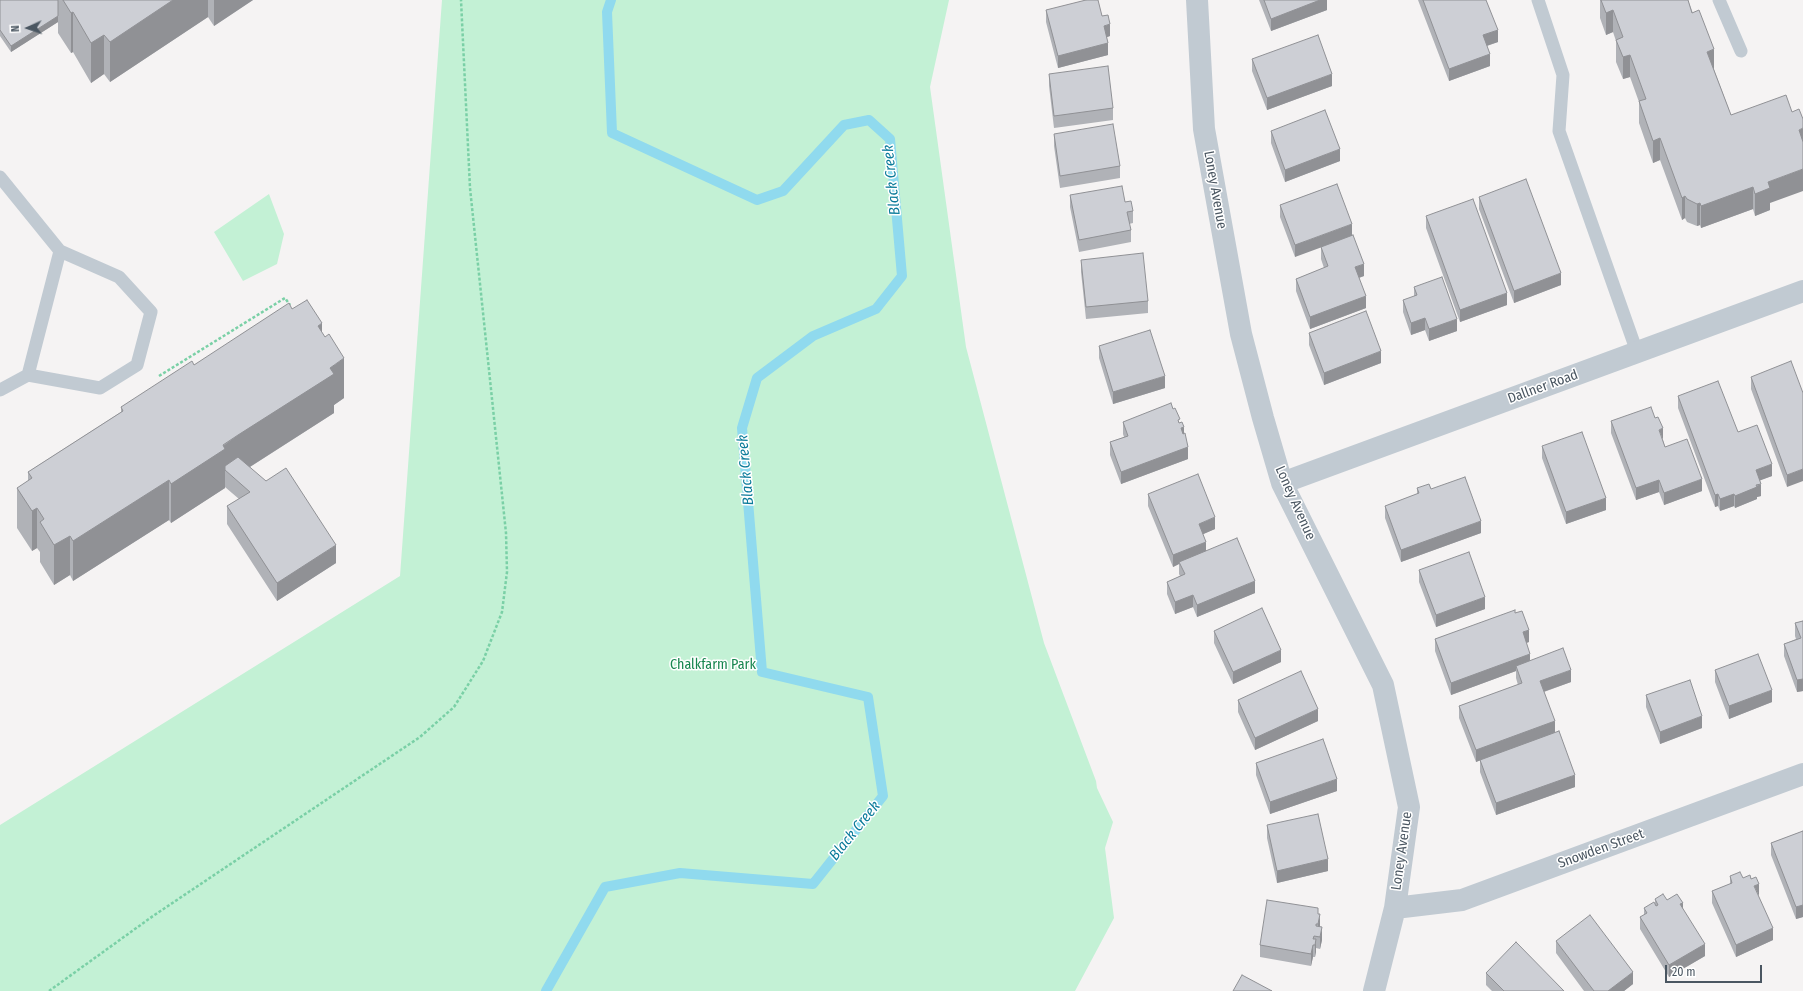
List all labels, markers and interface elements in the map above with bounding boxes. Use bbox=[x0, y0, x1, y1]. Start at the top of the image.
north arrow bbox=[8, 8, 48, 48]
text: N bbox=[9, 25, 22, 32]
water label: Black Creek bbox=[879, 144, 905, 216]
street label: Loney Avenue bbox=[1200, 150, 1230, 230]
street label: Dallner Road bbox=[1506, 367, 1580, 407]
water label: Black Creek bbox=[734, 434, 758, 506]
street label: Loney Avenue bbox=[1271, 463, 1319, 543]
park label: Chalkfarm Park bbox=[670, 657, 756, 673]
water label: Black Creek bbox=[826, 798, 884, 864]
street label: Loney Avenue bbox=[1388, 811, 1416, 891]
street label: Snowden Street bbox=[1556, 826, 1646, 872]
scale bar bbox=[1667, 957, 1764, 983]
text: 20 m bbox=[1672, 965, 1696, 979]

